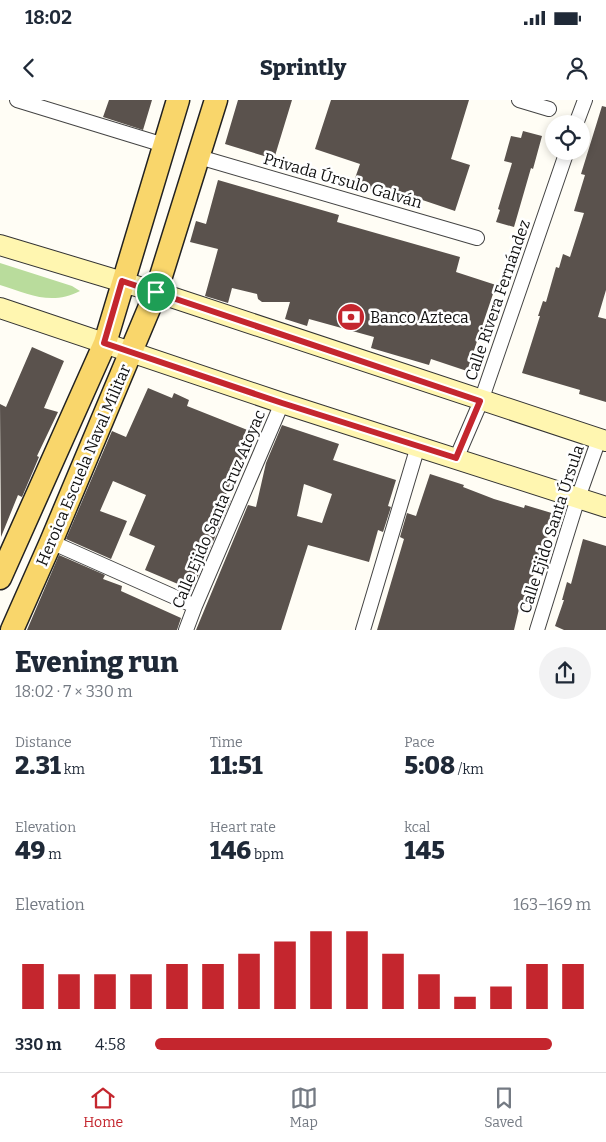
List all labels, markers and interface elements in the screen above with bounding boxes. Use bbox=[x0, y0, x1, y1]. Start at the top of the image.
text: 18:02 bbox=[25, 6, 72, 29]
icon: back bbox=[15, 54, 43, 82]
text: Sprintly bbox=[260, 54, 346, 81]
icon: person bbox=[563, 54, 591, 82]
map controls bbox=[545, 115, 590, 160]
button: locate bbox=[545, 115, 590, 160]
street label: Privada Úrsulo Galván bbox=[261, 148, 425, 212]
street label: Calle Rivera Fernández bbox=[461, 217, 534, 383]
pin bbox=[135, 271, 177, 313]
icon: arrive bbox=[142, 278, 170, 306]
bank icon: Banco Azteca bbox=[336, 302, 366, 332]
place label: Banco Azteca bbox=[370, 308, 469, 327]
street label: Heroica Escuela Naval Militar bbox=[32, 361, 135, 569]
street label: Calle Ejido Santa Cruz Atoyac bbox=[168, 407, 269, 611]
street label: Calle Ejido Santa Úrsula bbox=[514, 442, 588, 616]
text: Evening run bbox=[15, 646, 178, 679]
button: share bbox=[539, 647, 591, 699]
text: 18:02 · 7 × 330 m bbox=[15, 682, 132, 701]
text: Distance bbox=[15, 734, 72, 751]
text: Time bbox=[210, 734, 243, 751]
text: Pace bbox=[404, 734, 435, 751]
text: 2.31 bbox=[15, 751, 61, 781]
text: 11:51 bbox=[210, 751, 263, 781]
text: 5:08 bbox=[404, 751, 455, 781]
text: km bbox=[61, 761, 85, 778]
text: /km bbox=[455, 761, 484, 778]
text: Elevation bbox=[15, 819, 76, 836]
text: Heart rate bbox=[210, 819, 276, 836]
text: kcal bbox=[404, 819, 430, 836]
text: 49 bbox=[15, 836, 45, 866]
text: 146 bbox=[210, 836, 251, 866]
text: 145 bbox=[404, 836, 445, 866]
text: m bbox=[45, 846, 62, 863]
text: bpm bbox=[251, 846, 284, 863]
text: Elevation bbox=[15, 895, 85, 914]
text: 163–169 m bbox=[513, 895, 591, 914]
text: 330 m bbox=[15, 1035, 61, 1054]
text: 4:58 bbox=[95, 1035, 126, 1054]
tab: Home bbox=[83, 1084, 123, 1131]
tab: Map bbox=[290, 1084, 318, 1131]
tab: Saved bbox=[484, 1084, 523, 1131]

